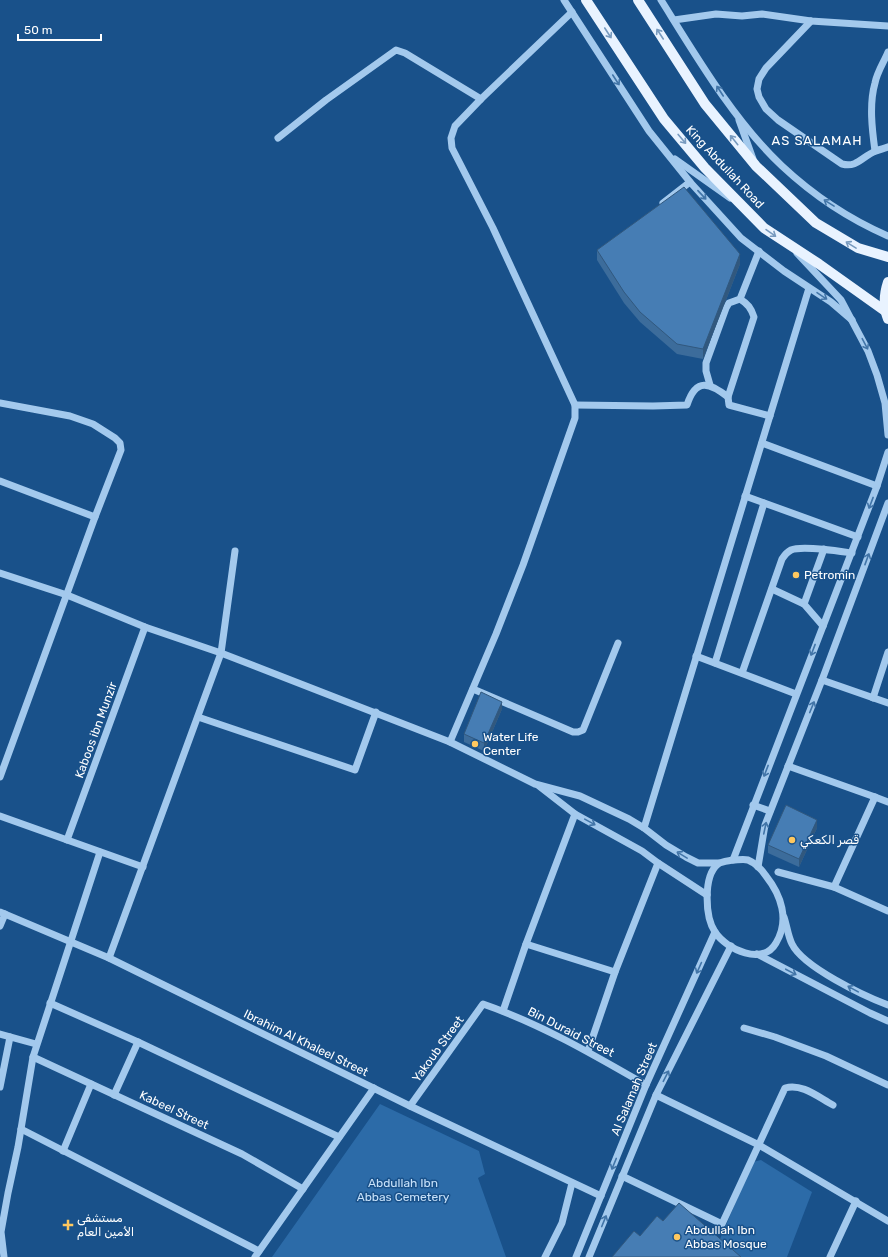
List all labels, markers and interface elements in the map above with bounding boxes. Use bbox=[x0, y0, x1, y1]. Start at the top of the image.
scale bar bbox=[18, 16, 101, 42]
text: 50 m bbox=[24, 23, 52, 37]
one-way arrow bbox=[604, 27, 612, 38]
one-way arrow bbox=[656, 29, 664, 40]
one-way arrow bbox=[612, 74, 620, 85]
one-way arrow bbox=[716, 86, 724, 97]
street label: King Abdullah Road bbox=[683, 123, 767, 211]
district label: AS SALAMAH bbox=[772, 133, 862, 148]
one-way arrow bbox=[677, 134, 686, 145]
one-way arrow bbox=[730, 135, 739, 145]
one-way arrow bbox=[697, 190, 706, 200]
one-way arrow bbox=[824, 199, 835, 208]
one-way arrow bbox=[765, 229, 776, 237]
one-way arrow bbox=[845, 240, 857, 248]
one-way arrow bbox=[816, 293, 828, 301]
one-way arrow bbox=[862, 338, 869, 350]
one-way arrow bbox=[866, 496, 874, 508]
one-way arrow bbox=[864, 553, 871, 566]
place label: Petromin bbox=[804, 568, 855, 582]
marker: Petromin bbox=[791, 570, 801, 580]
one-way arrow bbox=[809, 643, 817, 655]
street label: Kaboos ibn Munzir bbox=[72, 679, 120, 780]
one-way arrow bbox=[808, 702, 816, 714]
place label: Water Life Center bbox=[483, 730, 539, 758]
marker: Water Life Center bbox=[470, 739, 480, 749]
one-way arrow bbox=[762, 765, 770, 777]
one-way arrow bbox=[584, 819, 596, 826]
one-way arrow bbox=[761, 822, 769, 835]
place label: قصر الكعكي bbox=[800, 833, 859, 849]
marker: قصر الكعكي bbox=[787, 835, 797, 845]
one-way arrow bbox=[676, 850, 688, 858]
one-way arrow bbox=[695, 961, 702, 973]
one-way arrow bbox=[785, 969, 797, 976]
one-way arrow bbox=[847, 984, 859, 992]
street label: Bin Duraid Street bbox=[525, 1004, 617, 1060]
street label: Ibrahim Al Khaleel Street bbox=[241, 1007, 371, 1079]
street label: Yakoub Street bbox=[409, 1013, 467, 1085]
street label: Al Salamah Street bbox=[608, 1040, 660, 1138]
one-way arrow bbox=[663, 1070, 670, 1082]
street label: Kabeel Street bbox=[137, 1088, 211, 1132]
one-way arrow bbox=[610, 1157, 618, 1169]
park label: Abdullah Ibn Abbas Cemetery bbox=[357, 1176, 450, 1204]
place label: مستشفى الأمين العام bbox=[77, 1211, 134, 1241]
one-way arrow bbox=[601, 1215, 608, 1227]
marker: مستشفى الأمين العام bbox=[62, 1219, 74, 1231]
place label: Abdullah Ibn Abbas Mosque bbox=[685, 1223, 767, 1251]
marker: Abdullah Ibn Abbas Mosque bbox=[672, 1232, 682, 1242]

